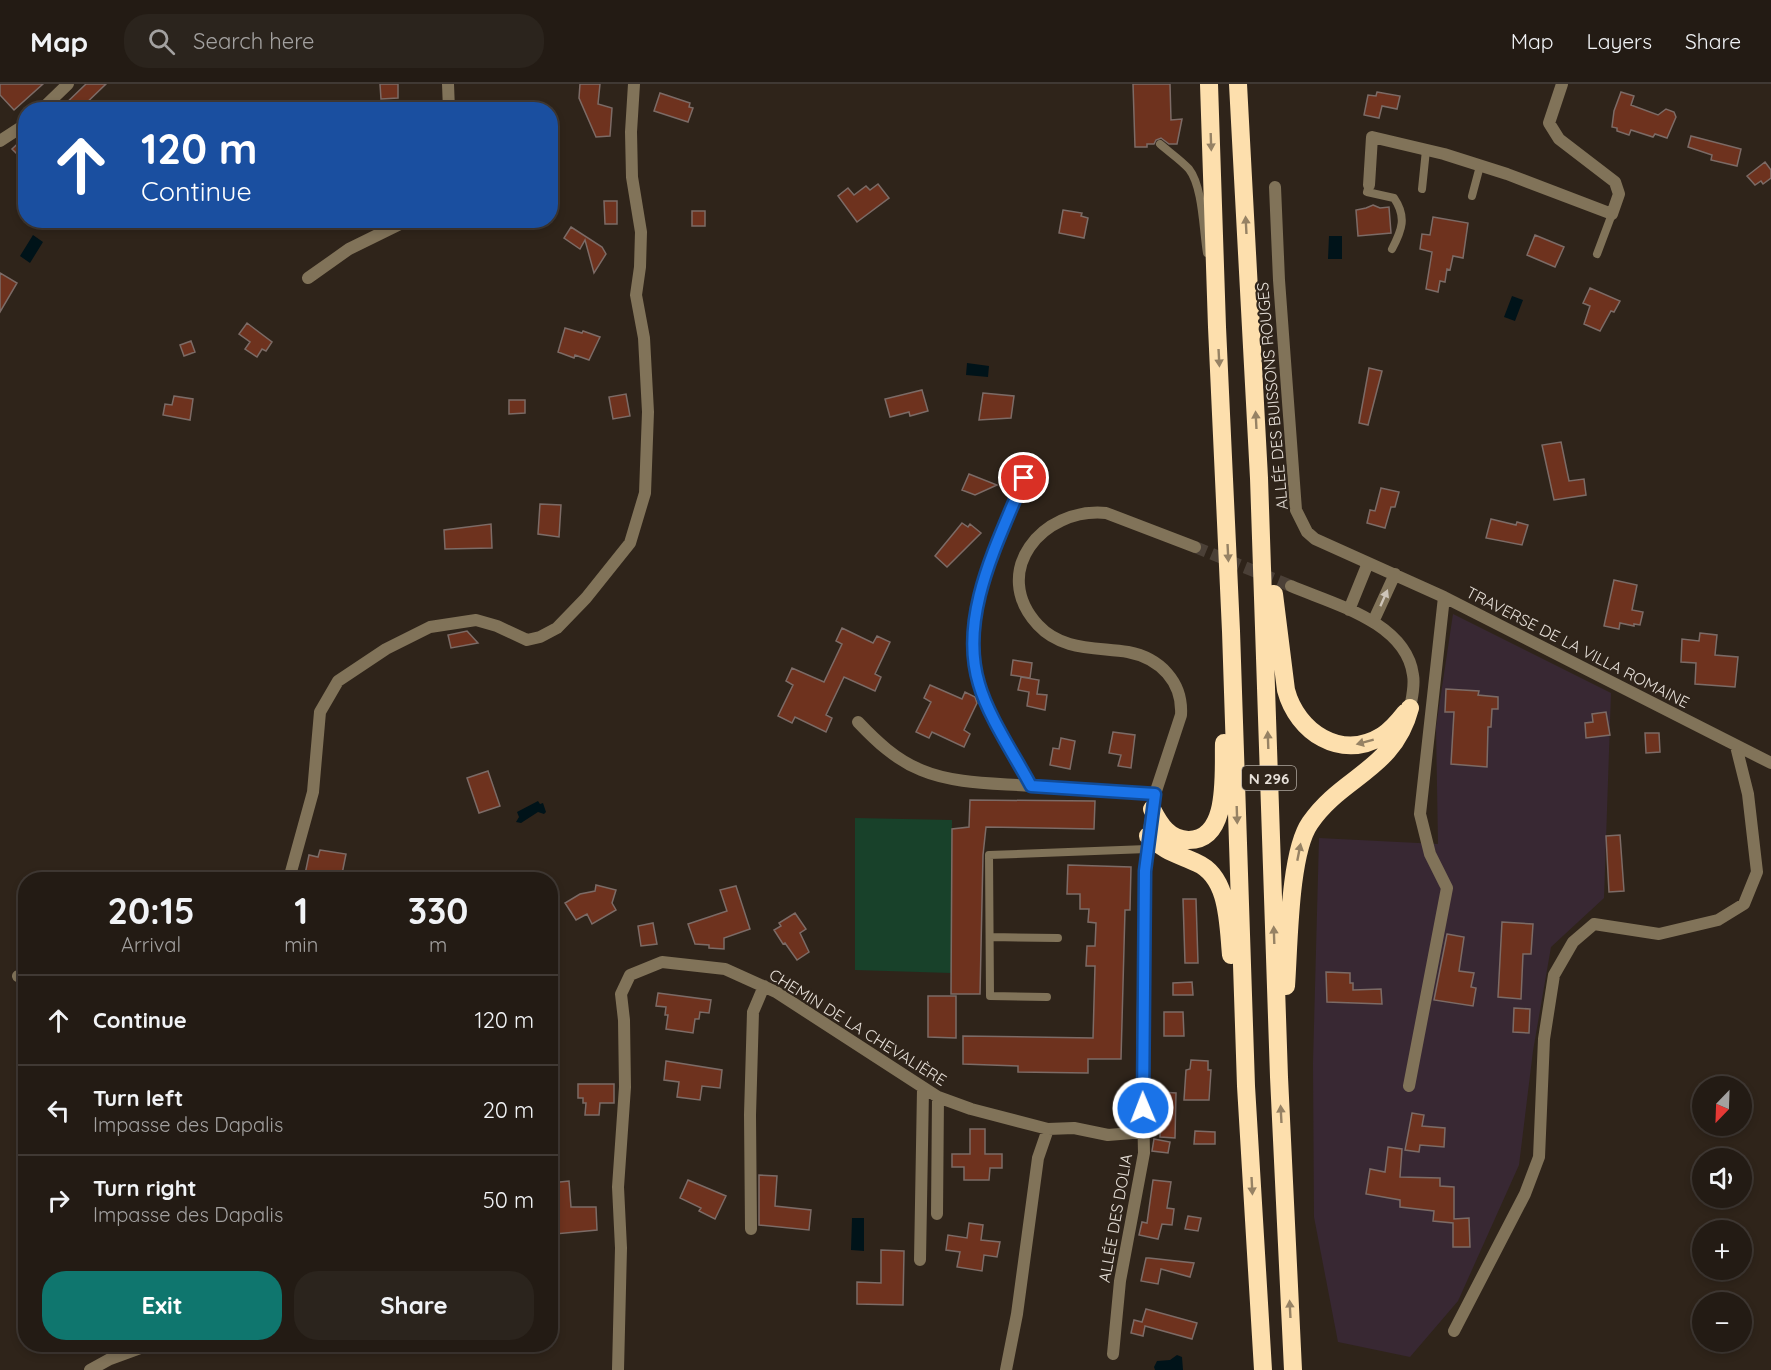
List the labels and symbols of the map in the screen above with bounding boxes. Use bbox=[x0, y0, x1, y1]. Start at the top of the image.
one-way arrow bbox=[1206, 133, 1216, 152]
one-way arrow bbox=[1241, 216, 1250, 235]
street label: ALLÉE DES BUISSONS ROUGES bbox=[1252, 281, 1292, 511]
one-way arrow bbox=[1214, 349, 1223, 368]
one-way arrow bbox=[1252, 411, 1261, 430]
pin bbox=[998, 452, 1049, 503]
one-way arrow bbox=[1223, 544, 1232, 563]
street label: TRAVERSE DE LA VILLA ROMAINE bbox=[1463, 582, 1693, 712]
one-way arrow bbox=[1380, 589, 1389, 607]
one-way arrow bbox=[1263, 730, 1273, 749]
one-way arrow bbox=[1356, 738, 1374, 747]
road number: N 296 bbox=[1242, 766, 1296, 790]
one-way arrow bbox=[1233, 806, 1242, 825]
one-way arrow bbox=[1295, 842, 1304, 861]
one-way arrow bbox=[1270, 925, 1279, 944]
street label: CHEMIN DE LA CHEVALIÈRE bbox=[766, 964, 950, 1090]
position arrow bbox=[1111, 1076, 1175, 1140]
north arrow bbox=[1692, 1076, 1752, 1136]
one-way arrow bbox=[1276, 1104, 1285, 1123]
street label: ALLÉE DES DOLIA bbox=[1094, 1152, 1136, 1284]
one-way arrow bbox=[1247, 1177, 1256, 1196]
one-way arrow bbox=[1285, 1299, 1294, 1318]

